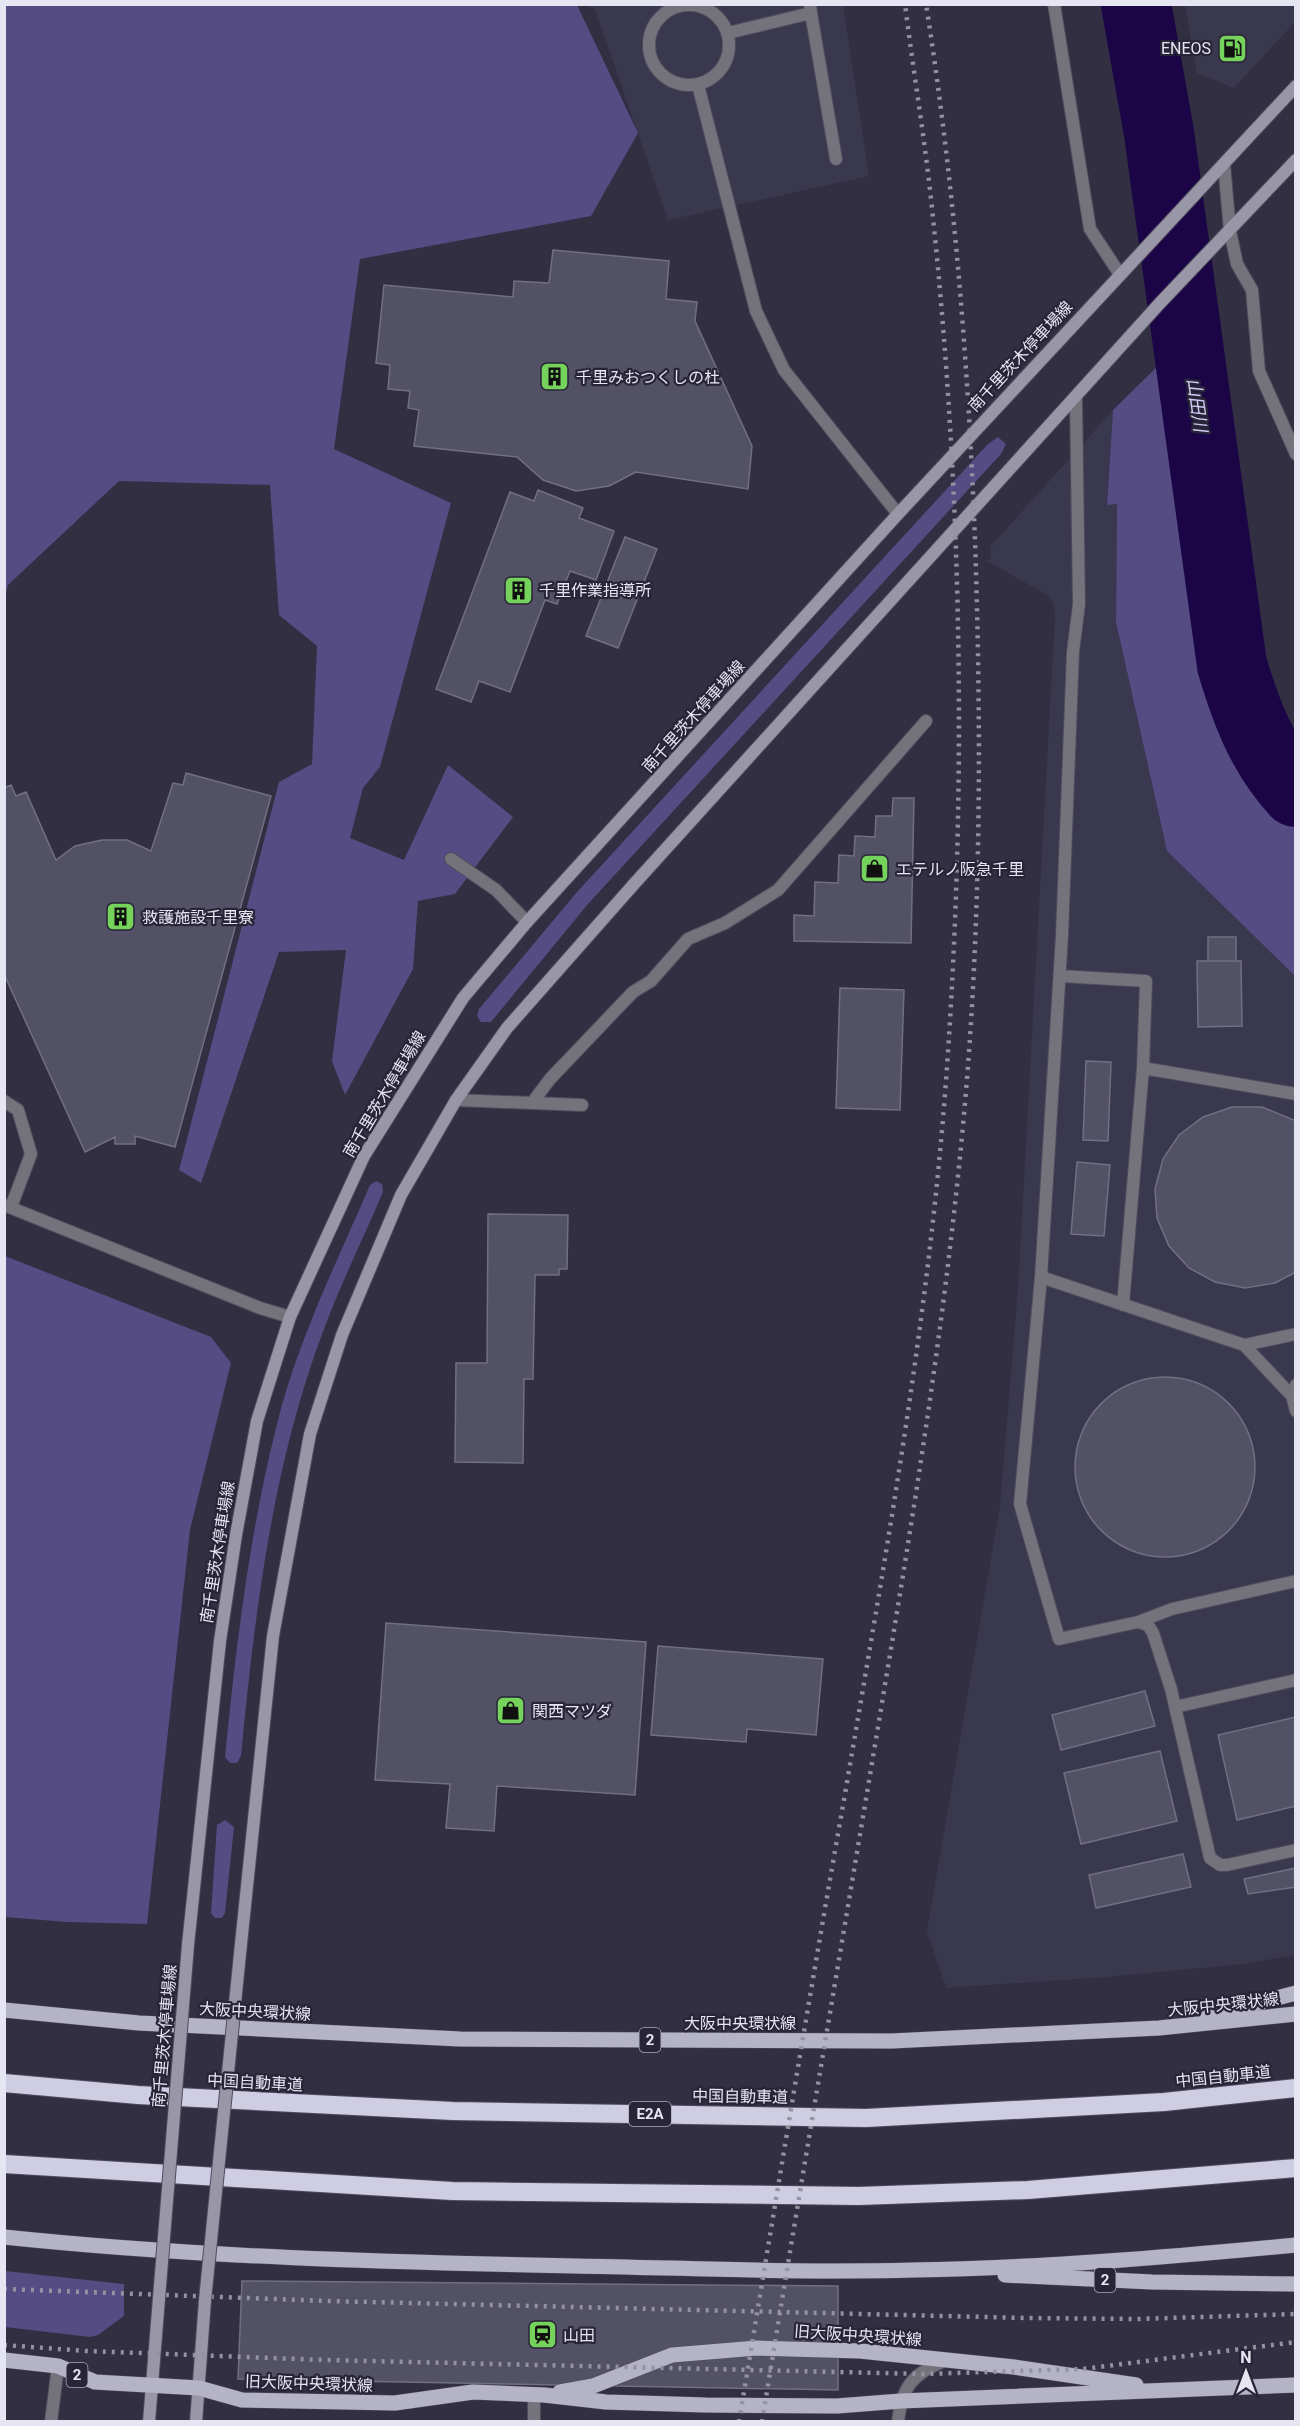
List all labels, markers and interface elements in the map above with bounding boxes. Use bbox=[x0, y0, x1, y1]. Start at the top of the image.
fuel station icon: ENEOS bbox=[1216, 32, 1248, 64]
place label: ENEOS bbox=[1161, 39, 1211, 58]
street label: 南千里茨木停車場線 bbox=[964, 297, 1076, 415]
building icon: 千里みおつくしの杜 bbox=[539, 361, 571, 393]
place label: 千里みおつくしの杜 bbox=[576, 368, 720, 387]
water label: 山田川 bbox=[1183, 377, 1212, 435]
building icon: 千里作業指導所 bbox=[502, 574, 534, 606]
place label: 千里作業指導所 bbox=[539, 581, 651, 600]
street label: 南千里茨木停車場線 bbox=[638, 656, 749, 776]
shop icon: エテルノ阪急千里 bbox=[859, 853, 891, 885]
place label: エテルノ阪急千里 bbox=[896, 860, 1024, 879]
building icon: 救護施設千里寮 bbox=[105, 901, 137, 933]
place label: 救護施設千里寮 bbox=[142, 908, 254, 927]
street label: 南千里茨木停車場線 bbox=[339, 1028, 430, 1161]
street label: 南千里茨木停車場線 bbox=[197, 1479, 238, 1625]
shop icon: 関西マツダ bbox=[495, 1695, 527, 1727]
place label: 関西マツダ bbox=[532, 1702, 612, 1721]
street label: 南千里茨木停車場線 bbox=[149, 1963, 180, 2109]
street label: 大阪中央環状線 bbox=[1166, 1989, 1280, 2020]
street label: 大阪中央環状線 bbox=[199, 1999, 311, 2024]
street label: 大阪中央環状線 bbox=[684, 2014, 796, 2033]
road number: 2 bbox=[640, 2028, 660, 2052]
street label: 中国自動車道 bbox=[1174, 2062, 1272, 2091]
street label: 中国自動車道 bbox=[207, 2070, 303, 2094]
street label: 中国自動車道 bbox=[692, 2086, 788, 2107]
road number: E2A bbox=[629, 2102, 671, 2126]
road number: 2 bbox=[1094, 2268, 1116, 2292]
station icon: 山田 bbox=[526, 2319, 558, 2351]
street label: 旧大阪中央環状線 bbox=[793, 2322, 922, 2349]
place label: 山田 bbox=[563, 2326, 595, 2345]
north arrow bbox=[1216, 2342, 1276, 2402]
text: N bbox=[1240, 2348, 1252, 2367]
road number: 2 bbox=[66, 2363, 88, 2387]
street label: 旧大阪中央環状線 bbox=[245, 2372, 373, 2395]

